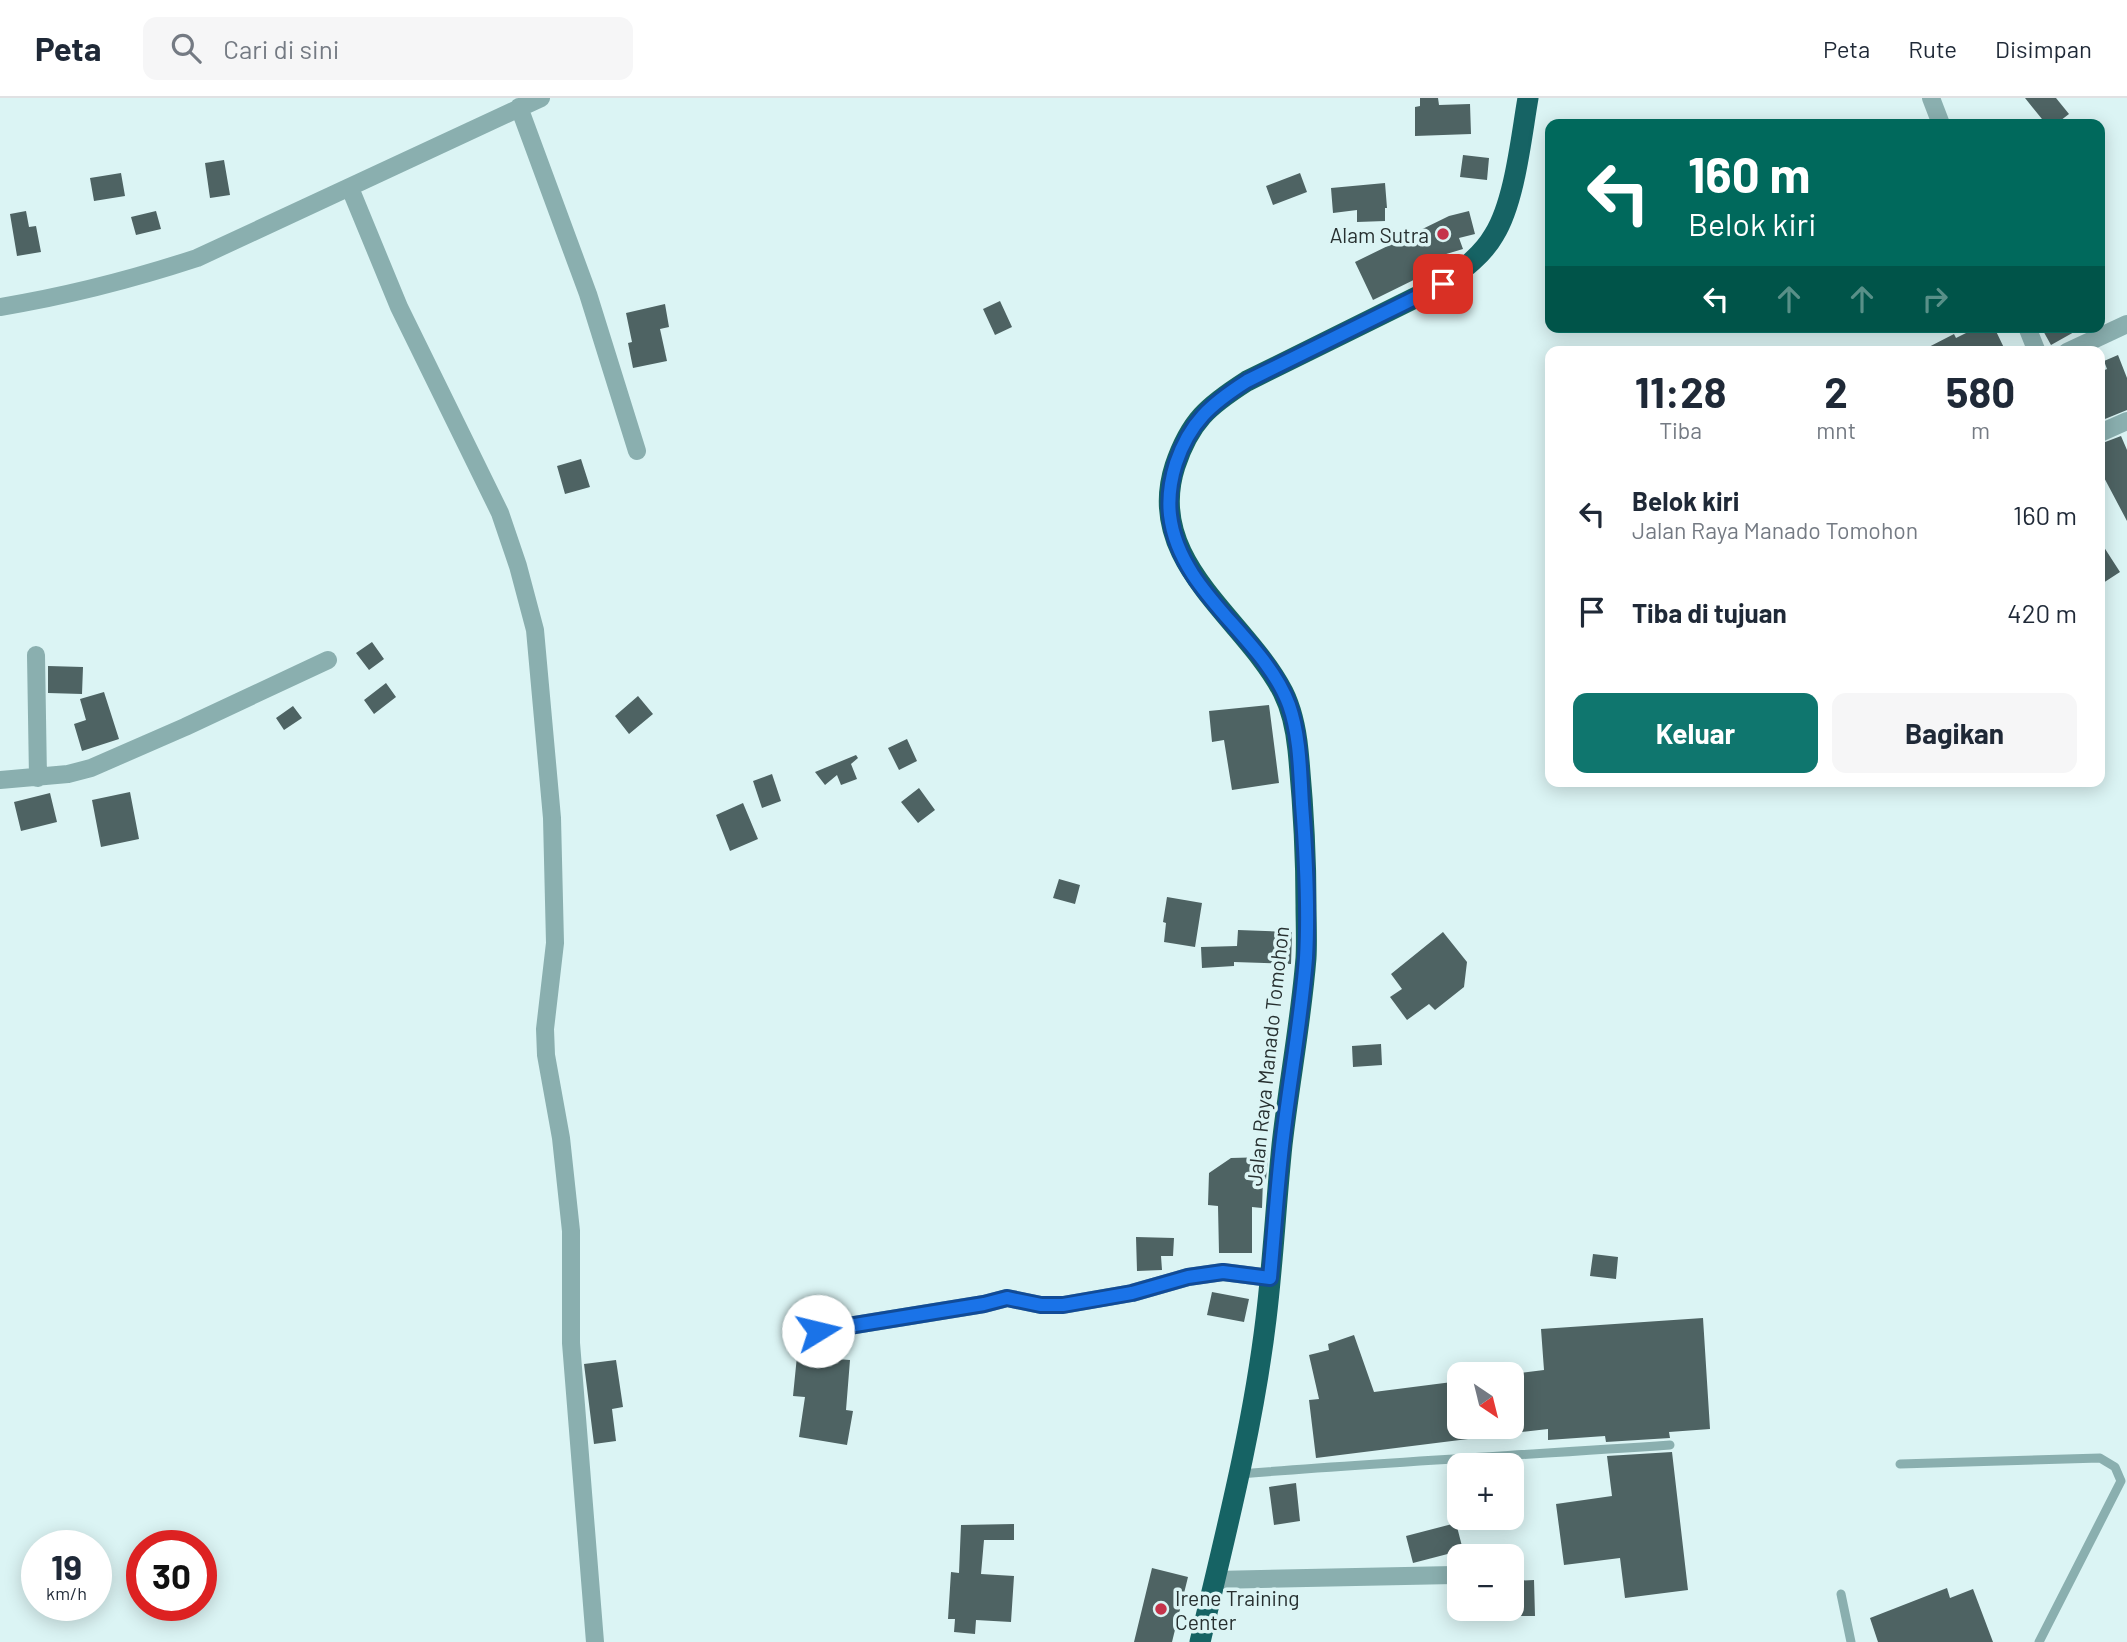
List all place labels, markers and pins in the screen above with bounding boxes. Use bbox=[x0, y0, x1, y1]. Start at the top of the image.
place label: Alam Sutra bbox=[1330, 222, 1429, 247]
marker: Alam Sutra bbox=[1435, 226, 1451, 242]
pin bbox=[1413, 254, 1473, 314]
place label: Irene Training Center bbox=[1175, 1585, 1300, 1634]
marker: Irene Training Center bbox=[1153, 1601, 1169, 1617]

